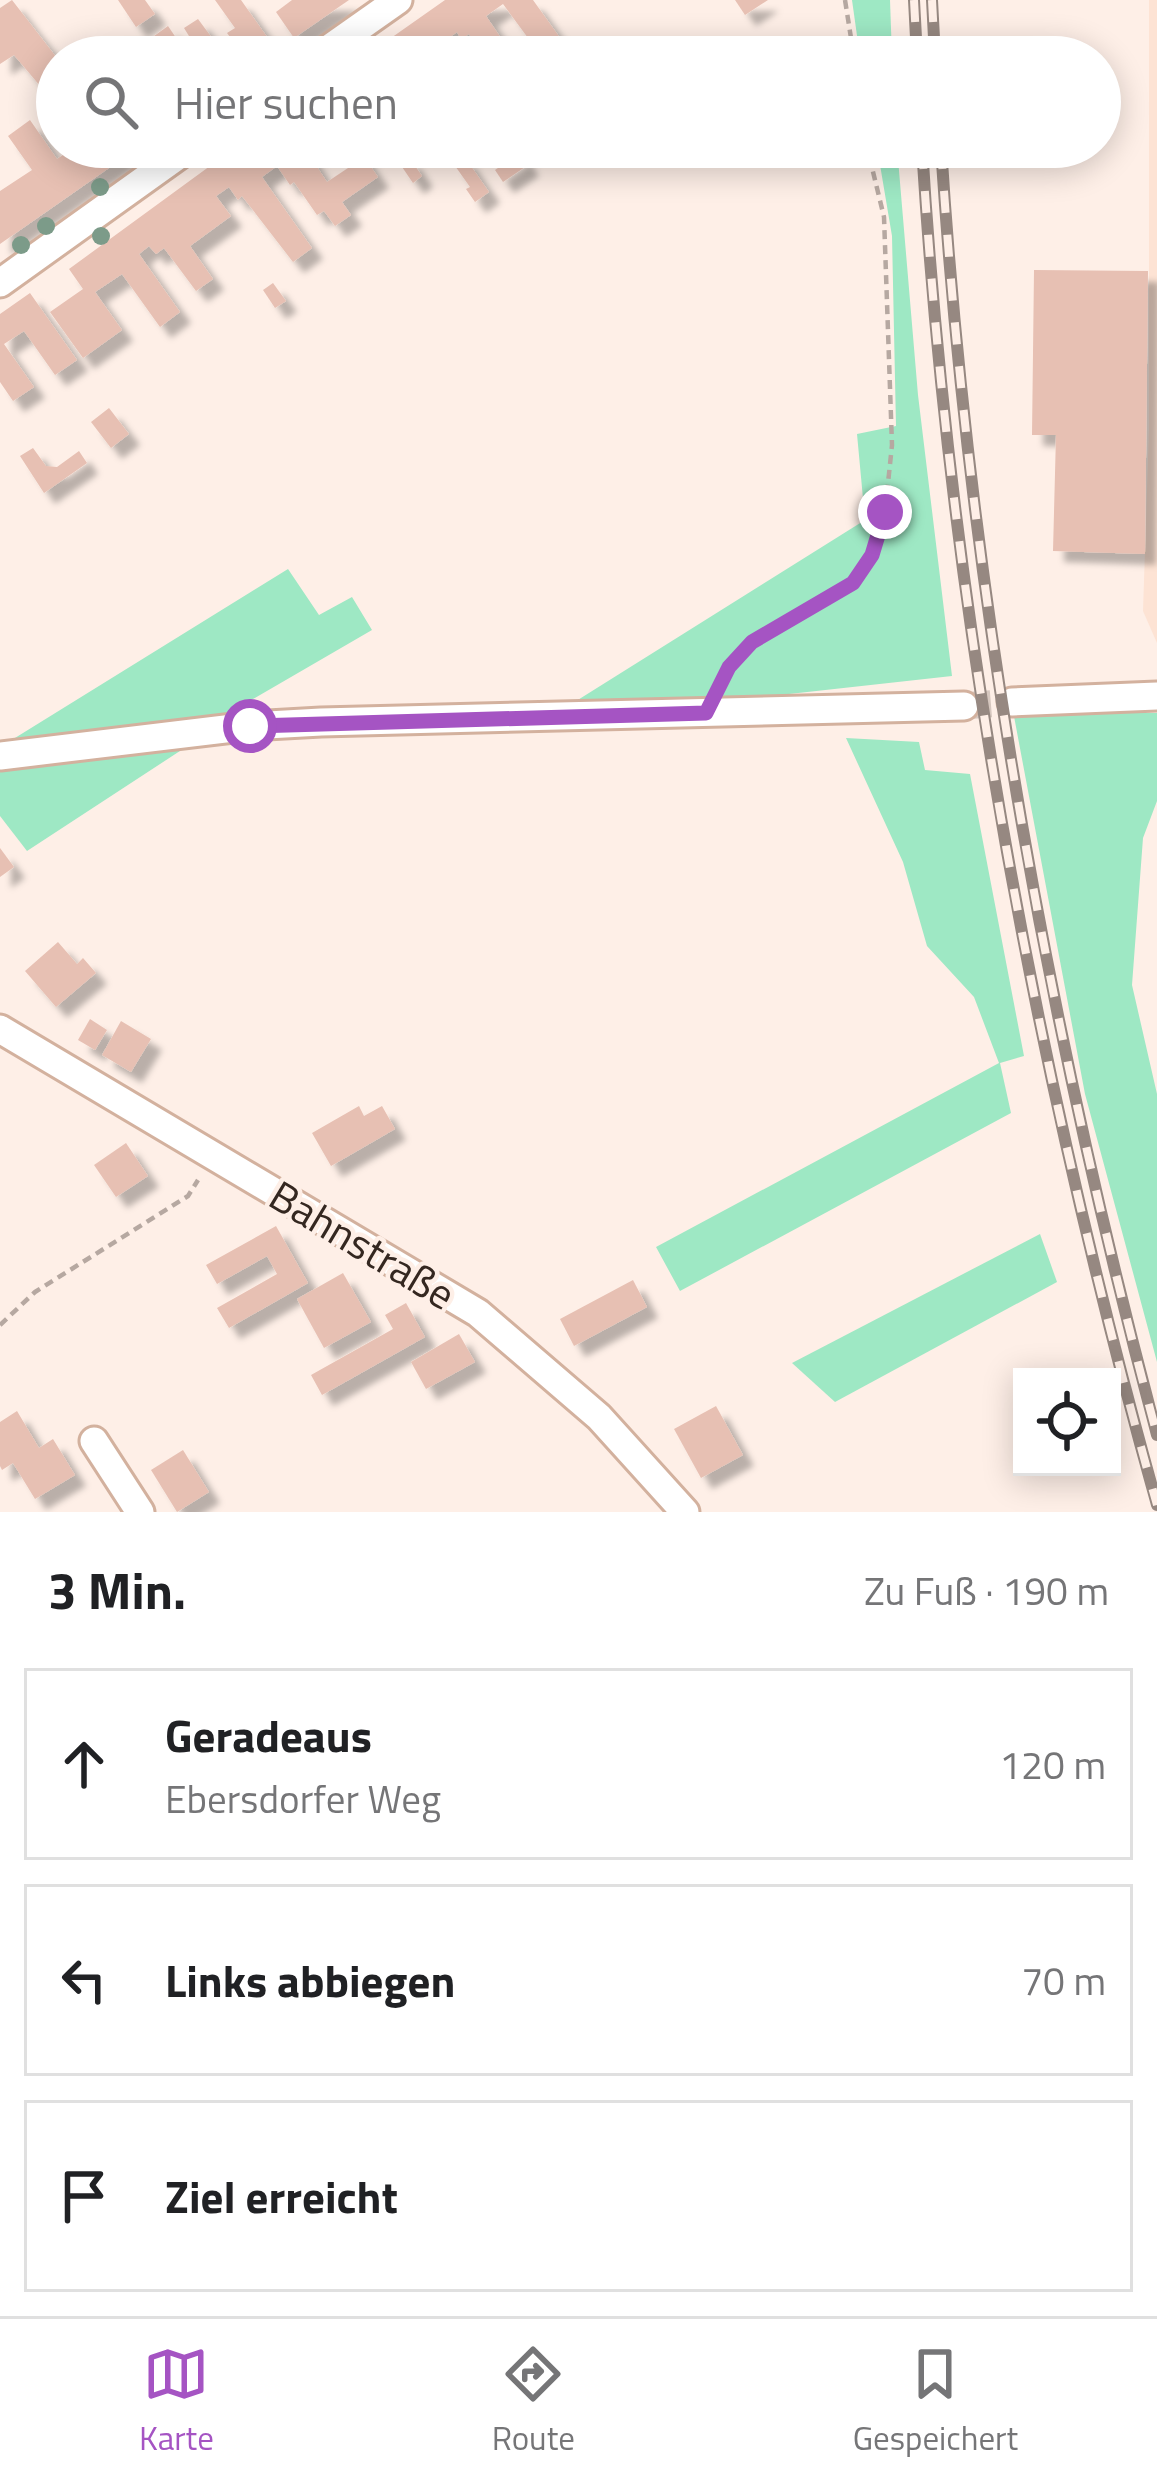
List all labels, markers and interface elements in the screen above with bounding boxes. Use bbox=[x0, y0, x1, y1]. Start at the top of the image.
search box bbox=[36, 36, 1121, 168]
text: Hier suchen bbox=[174, 68, 398, 136]
icon: search bbox=[78, 69, 144, 135]
route end bbox=[858, 485, 912, 539]
route start bbox=[223, 699, 277, 753]
street label: Bahnstraße bbox=[258, 1163, 468, 1325]
map controls bbox=[1013, 1368, 1121, 1476]
button: locate bbox=[1013, 1368, 1121, 1476]
text: 3 Min. bbox=[48, 1551, 186, 1629]
text: Zu Fuß · 190 m bbox=[864, 1561, 1109, 1620]
text: Geradeaus bbox=[165, 1701, 372, 1769]
icon: ahead bbox=[51, 1731, 117, 1797]
text: 120 m bbox=[999, 1735, 1106, 1794]
text: Ebersdorfer Weg bbox=[165, 1769, 441, 1828]
text: Links abbiegen bbox=[165, 1946, 455, 2014]
icon: left bbox=[51, 1947, 117, 2013]
text: 70 m bbox=[1021, 1951, 1106, 2010]
text: Ziel erreicht bbox=[165, 2162, 398, 2230]
icon: arrive bbox=[51, 2163, 117, 2229]
tab: Karte bbox=[139, 2341, 214, 2463]
tab: Route bbox=[492, 2341, 575, 2463]
tab: Gespeichert bbox=[853, 2341, 1018, 2463]

